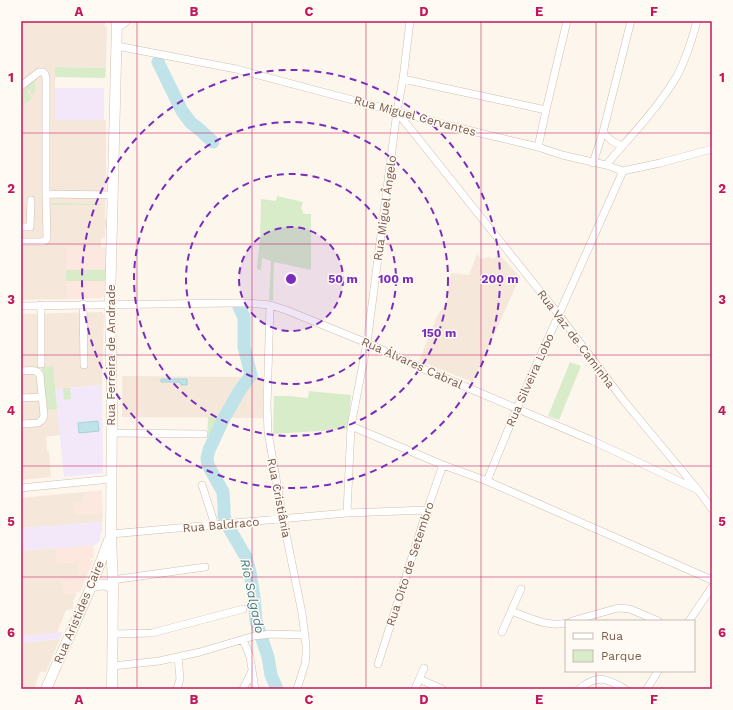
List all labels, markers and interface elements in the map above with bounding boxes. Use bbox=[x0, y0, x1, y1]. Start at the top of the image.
text: A bbox=[75, 4, 84, 19]
text: B bbox=[190, 4, 199, 19]
text: C bbox=[305, 4, 314, 19]
text: D bbox=[419, 4, 429, 19]
text: E bbox=[535, 4, 543, 19]
text: F bbox=[650, 4, 658, 19]
text: 1 bbox=[8, 70, 14, 85]
text: 1 bbox=[719, 70, 725, 85]
street label: Rua Miguel Cervantes bbox=[352, 93, 478, 139]
street label: Rua Miguel Ângelo bbox=[371, 154, 399, 262]
text: 2 bbox=[7, 181, 15, 196]
text: 2 bbox=[718, 181, 726, 196]
centre of rings bbox=[284, 272, 298, 286]
text: 50 m bbox=[328, 272, 358, 286]
text: 100 m bbox=[378, 272, 414, 286]
text: 200 m bbox=[481, 272, 519, 286]
street label: Rua Ferreira de Andrade bbox=[104, 284, 118, 426]
street label: Rua Vaz de Caminha bbox=[534, 287, 618, 391]
text: 3 bbox=[7, 292, 15, 307]
text: 3 bbox=[718, 292, 726, 307]
text: 150 m bbox=[422, 326, 456, 340]
street label: Rua Silveira Lobo bbox=[503, 331, 557, 429]
street label: Rua Álvares Cabral bbox=[359, 334, 465, 392]
text: 4 bbox=[7, 403, 16, 418]
text: 4 bbox=[718, 403, 727, 418]
street label: Rua Cristiânia bbox=[264, 457, 294, 539]
street label: Rua Oito de Setembro bbox=[383, 500, 437, 628]
text: 5 bbox=[7, 514, 15, 529]
text: 5 bbox=[718, 514, 726, 529]
street label: Rua Baldraco bbox=[182, 515, 260, 535]
street label: Rua Aristides Caire bbox=[51, 558, 107, 666]
water label: Rio Salgado bbox=[237, 558, 268, 635]
legend bbox=[565, 620, 695, 672]
text: 6 bbox=[7, 625, 15, 640]
text: 6 bbox=[718, 625, 726, 640]
text: Rua bbox=[601, 629, 623, 643]
text: Parque bbox=[601, 649, 642, 663]
text: A bbox=[75, 692, 84, 707]
text: B bbox=[190, 692, 199, 707]
text: C bbox=[305, 692, 314, 707]
text: D bbox=[419, 692, 429, 707]
text: E bbox=[535, 692, 543, 707]
text: F bbox=[650, 692, 658, 707]

